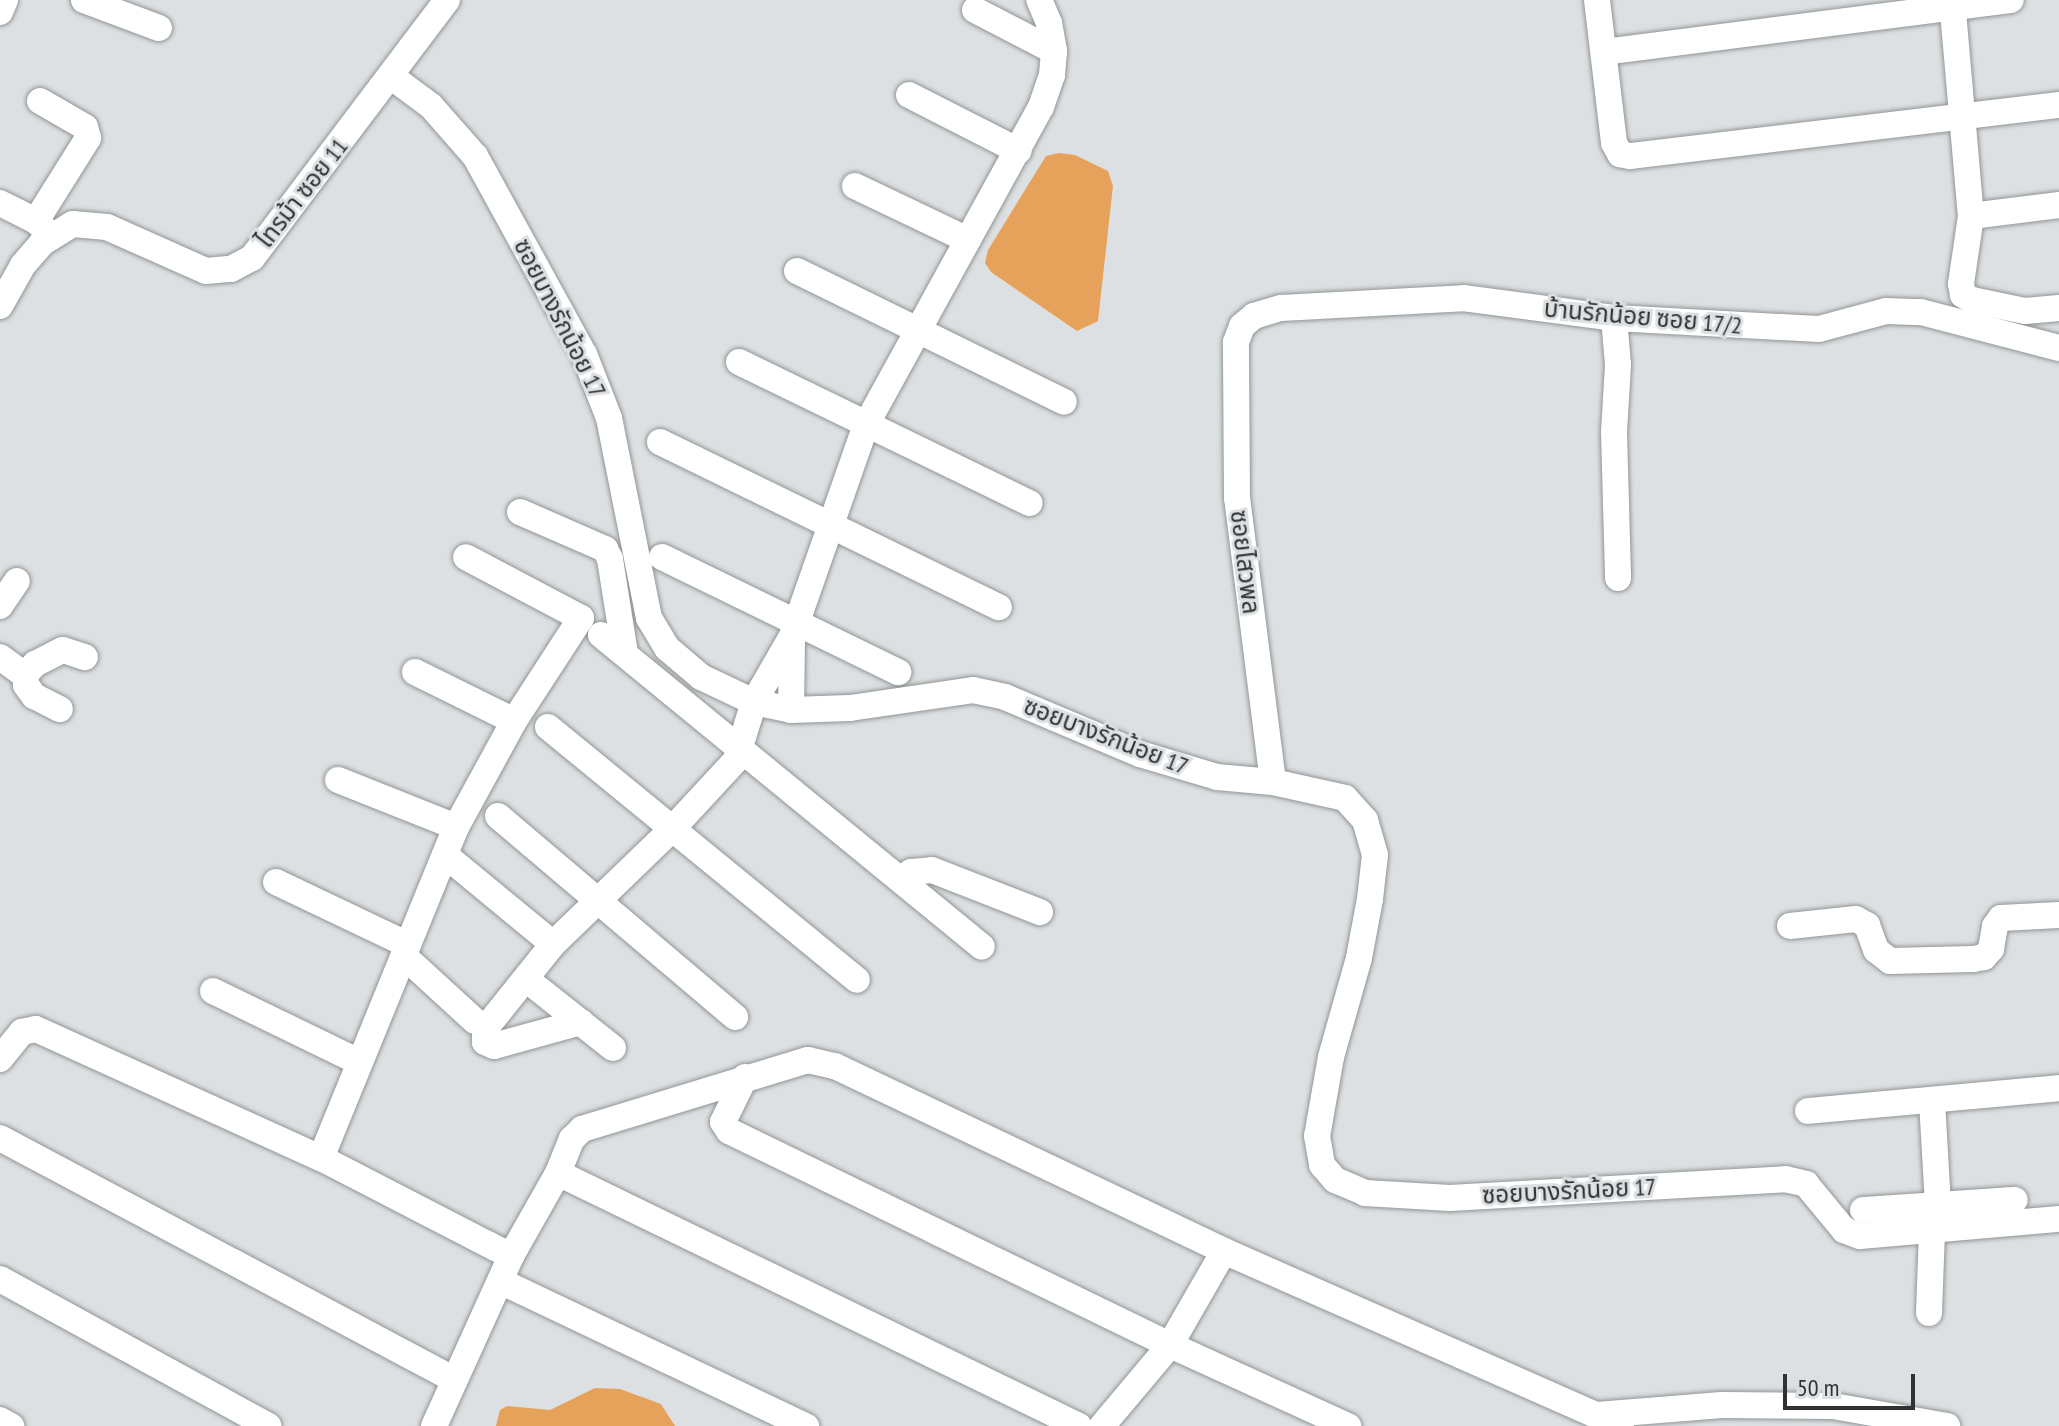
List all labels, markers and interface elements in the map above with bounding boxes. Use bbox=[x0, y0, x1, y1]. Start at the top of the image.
street label: ไทรม้า ซอย 11 bbox=[250, 132, 354, 254]
street label: ซอยบางรักน้อย 17 bbox=[508, 234, 612, 402]
street label: บ้านรักน้อย ซอย 17/2 bbox=[1543, 294, 1743, 340]
street label: ซอยไสวพล bbox=[1224, 508, 1266, 616]
street label: ซอยบางรักน้อย 17 bbox=[1020, 691, 1192, 781]
street label: ซอยบางรักน้อย 17 bbox=[1481, 1172, 1657, 1210]
scale bar bbox=[1787, 1358, 1919, 1408]
text: 50 m bbox=[1797, 1372, 1839, 1403]

